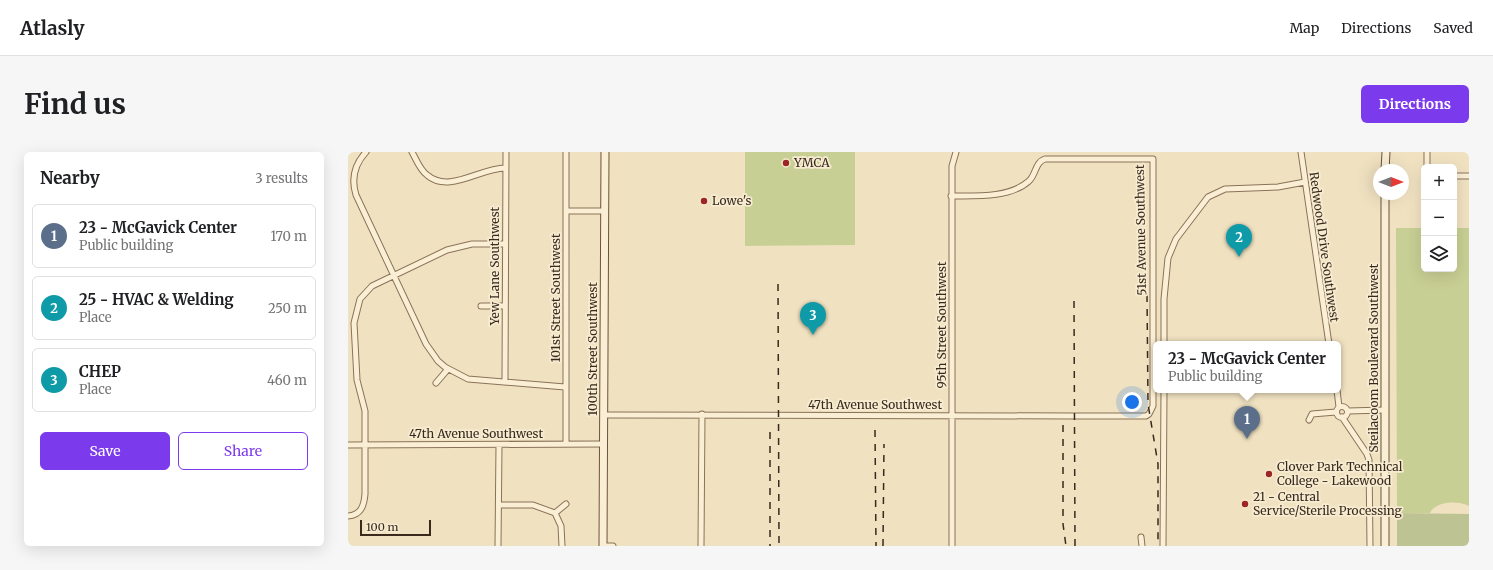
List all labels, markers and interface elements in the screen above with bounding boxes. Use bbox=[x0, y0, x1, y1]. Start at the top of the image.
text: Atlasly bbox=[20, 16, 84, 40]
text: Map bbox=[1289, 19, 1319, 37]
text: Directions bbox=[1341, 19, 1411, 37]
text: Saved bbox=[1433, 19, 1473, 37]
button: Directions bbox=[1361, 85, 1469, 123]
text: Find us bbox=[24, 86, 126, 122]
place label: YMCA bbox=[793, 155, 830, 170]
marker: YMCA bbox=[781, 158, 791, 168]
street label: 51st Avenue Southwest bbox=[1132, 164, 1149, 296]
north arrow bbox=[1373, 164, 1409, 200]
map controls bbox=[1421, 164, 1457, 272]
button: + bbox=[1421, 164, 1457, 200]
text: Nearby bbox=[40, 167, 100, 189]
text: 3 results bbox=[255, 170, 308, 187]
street label: Redwood Drive Southwest bbox=[1307, 171, 1343, 323]
place label: Lowe's bbox=[712, 193, 751, 208]
marker: Lowe's bbox=[699, 196, 709, 206]
button: − bbox=[1421, 200, 1457, 236]
street label: Yew Lane Southwest bbox=[487, 206, 502, 326]
text: 23 - McGavick Center bbox=[79, 218, 237, 237]
pin: 2 bbox=[1226, 224, 1252, 257]
text: 1 bbox=[51, 228, 57, 245]
text: 170 m bbox=[270, 228, 307, 245]
street label: 101st Street Southwest bbox=[548, 233, 563, 363]
button: layers bbox=[1421, 236, 1457, 272]
text: Public building bbox=[79, 237, 173, 254]
street label: 95th Street Southwest bbox=[934, 261, 949, 389]
street label: Steilacoom Boulevard Southwest bbox=[1366, 263, 1381, 452]
street label: 100th Street Southwest bbox=[585, 282, 600, 416]
text: 25 - HVAC & Welding bbox=[79, 290, 234, 309]
text: 2 bbox=[50, 300, 58, 317]
text: 250 m bbox=[268, 300, 307, 317]
pin: 3 bbox=[800, 302, 826, 335]
text: Place bbox=[79, 309, 112, 326]
popup bbox=[1153, 341, 1341, 393]
text: 23 - McGavick Center bbox=[1168, 349, 1326, 368]
text: CHEP bbox=[79, 362, 121, 381]
text: Public building bbox=[1168, 368, 1262, 385]
text: 3 bbox=[50, 372, 58, 389]
text: 460 m bbox=[267, 372, 307, 389]
text: Place bbox=[79, 381, 112, 398]
your location bbox=[1122, 392, 1142, 412]
street label: 47th Avenue Southwest bbox=[808, 397, 942, 412]
pin: 1 bbox=[1234, 406, 1260, 439]
street label: 47th Avenue Southwest bbox=[409, 426, 543, 441]
button: Save bbox=[40, 432, 170, 470]
button: Share bbox=[178, 432, 308, 470]
place label: Clover Park Technical College - Lakewood bbox=[1277, 459, 1403, 488]
marker: Clover Park Technical College - Lakewood bbox=[1264, 469, 1274, 479]
place label: 21 - Central Service/Sterile Processing bbox=[1253, 489, 1403, 518]
marker: 21 - Central Service/Sterile Processing bbox=[1240, 499, 1250, 509]
scale bar bbox=[360, 518, 431, 537]
text: 100 m bbox=[366, 520, 398, 534]

